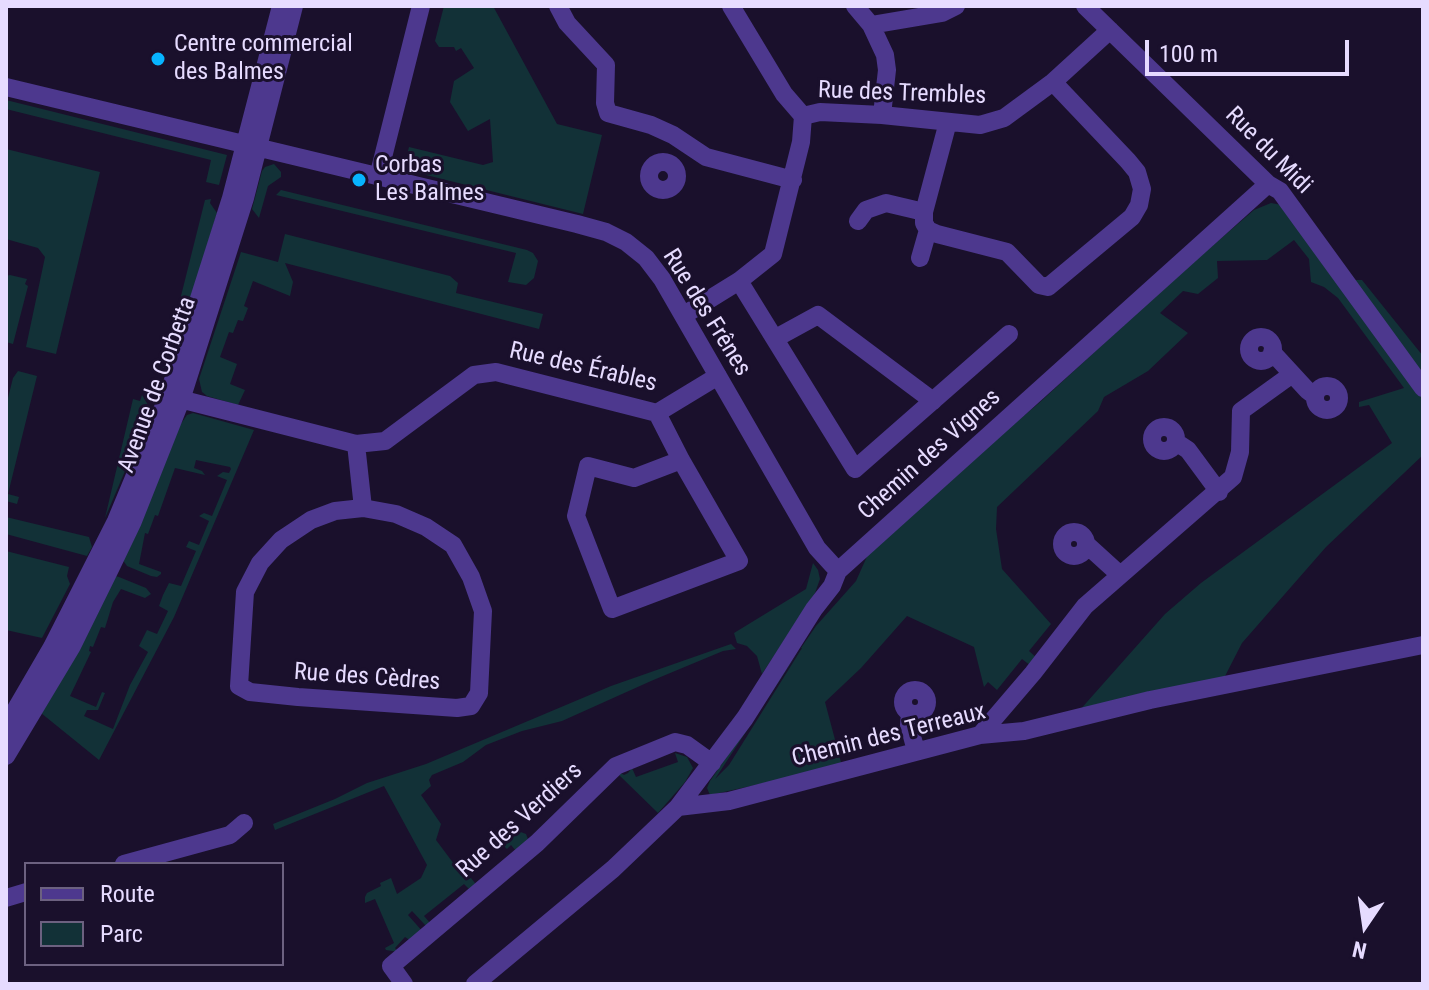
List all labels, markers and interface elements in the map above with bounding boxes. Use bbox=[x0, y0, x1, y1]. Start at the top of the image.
scale bar bbox=[1149, 24, 1353, 74]
place label: Centre commercial des Balmes bbox=[174, 31, 353, 87]
text: 100 m bbox=[1159, 40, 1218, 68]
marker: Centre commercial des Balmes bbox=[149, 50, 167, 68]
street label: Rue des Trembles bbox=[817, 77, 987, 111]
street label: Rue du Midi bbox=[1219, 102, 1317, 200]
place label: Corbas Les Balmes bbox=[375, 152, 484, 208]
marker: Corbas Les Balmes bbox=[350, 171, 368, 189]
street label: Rue des Frênes bbox=[656, 244, 756, 382]
street label: Avenue de Corbetta bbox=[113, 293, 203, 477]
street label: Rue des Érables bbox=[506, 337, 660, 399]
street label: Chemin des Vignes bbox=[853, 384, 1007, 526]
street label: Rue des Cèdres bbox=[293, 659, 441, 697]
street label: Chemin des Terreaux bbox=[789, 698, 989, 774]
street label: Rue des Verdiers bbox=[451, 757, 589, 885]
legend bbox=[24, 862, 284, 966]
text: Route bbox=[100, 880, 155, 908]
north arrow bbox=[1325, 886, 1405, 966]
text: Parc bbox=[100, 920, 143, 948]
text: N bbox=[1350, 936, 1369, 964]

